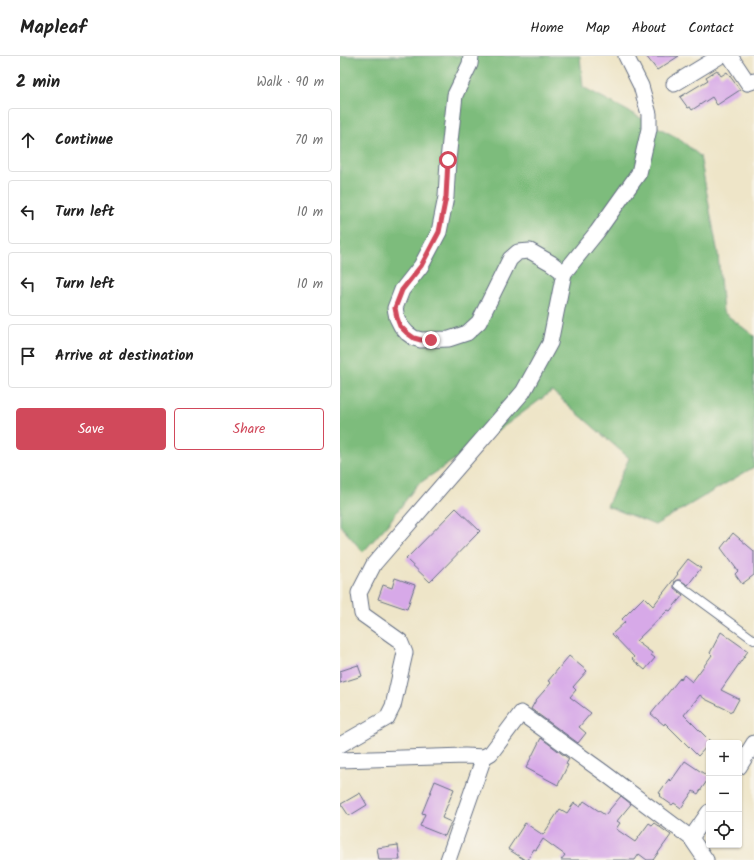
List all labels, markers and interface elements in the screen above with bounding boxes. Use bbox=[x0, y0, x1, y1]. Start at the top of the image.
text: Mapleaf bbox=[20, 13, 87, 43]
text: Home bbox=[530, 17, 564, 39]
text: Map bbox=[586, 17, 610, 39]
text: About bbox=[632, 17, 666, 39]
text: Contact bbox=[688, 17, 734, 39]
text: 2 min bbox=[16, 69, 60, 96]
text: Walk · 90 m bbox=[257, 72, 324, 93]
text: Continue bbox=[55, 128, 113, 152]
icon: ahead bbox=[17, 129, 39, 151]
text: 70 m bbox=[295, 130, 323, 151]
route start bbox=[439, 151, 457, 169]
text: Turn left bbox=[55, 200, 115, 224]
icon: left bbox=[17, 201, 39, 223]
text: 10 m bbox=[297, 202, 323, 223]
text: Turn left bbox=[55, 272, 115, 296]
icon: left bbox=[17, 273, 39, 295]
text: 10 m bbox=[297, 274, 323, 295]
route end bbox=[422, 331, 440, 349]
text: Arrive at destination bbox=[55, 344, 194, 368]
icon: arrive bbox=[17, 345, 39, 367]
button: Save bbox=[16, 408, 166, 450]
button: Share bbox=[174, 408, 324, 450]
map controls bbox=[706, 740, 742, 848]
button: + bbox=[706, 740, 742, 776]
button: − bbox=[706, 776, 742, 812]
button: locate bbox=[706, 812, 742, 848]

